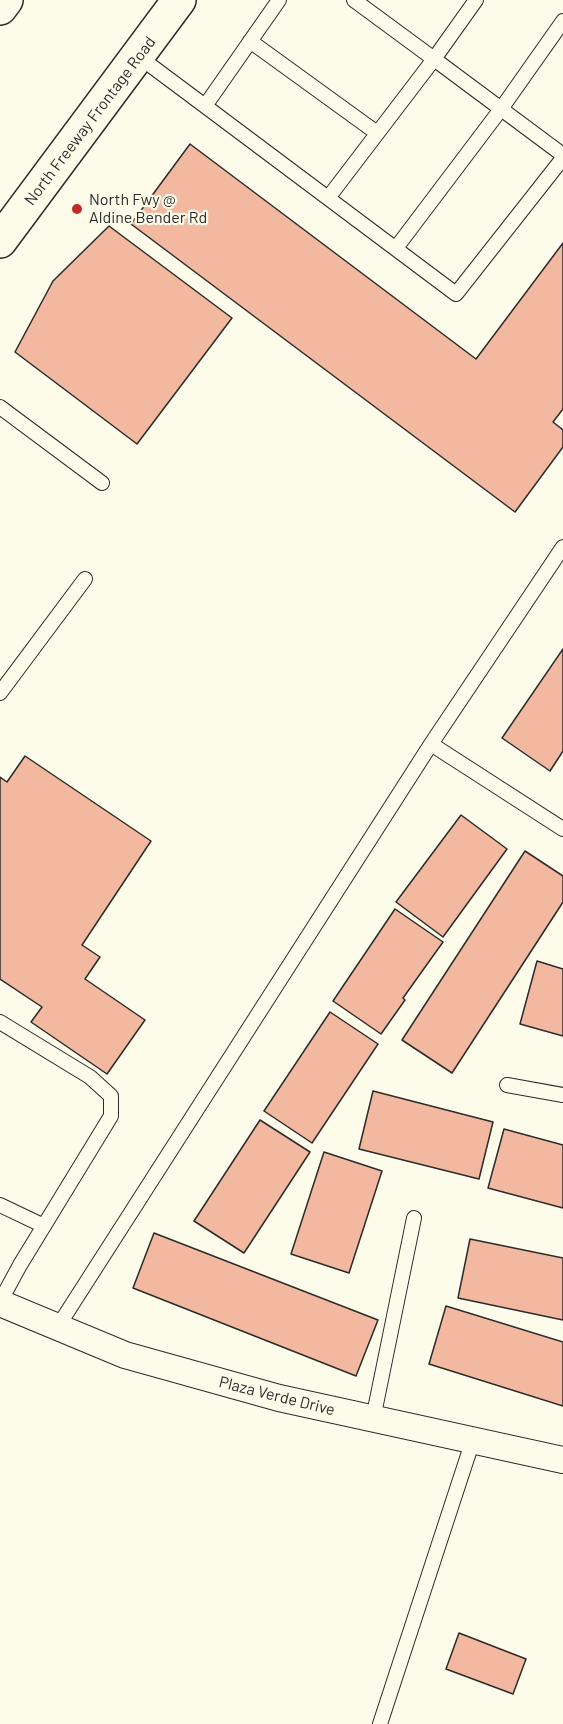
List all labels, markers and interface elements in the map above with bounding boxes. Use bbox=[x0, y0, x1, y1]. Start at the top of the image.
street label: North Freeway Frontage Road bbox=[20, 33, 160, 209]
place label: North Fwy @ Aldine Bender Rd bbox=[89, 190, 207, 228]
marker: North Fwy @ Aldine Bender Rd bbox=[70, 202, 84, 216]
street label: Plaza Verde Drive bbox=[217, 1372, 337, 1420]

